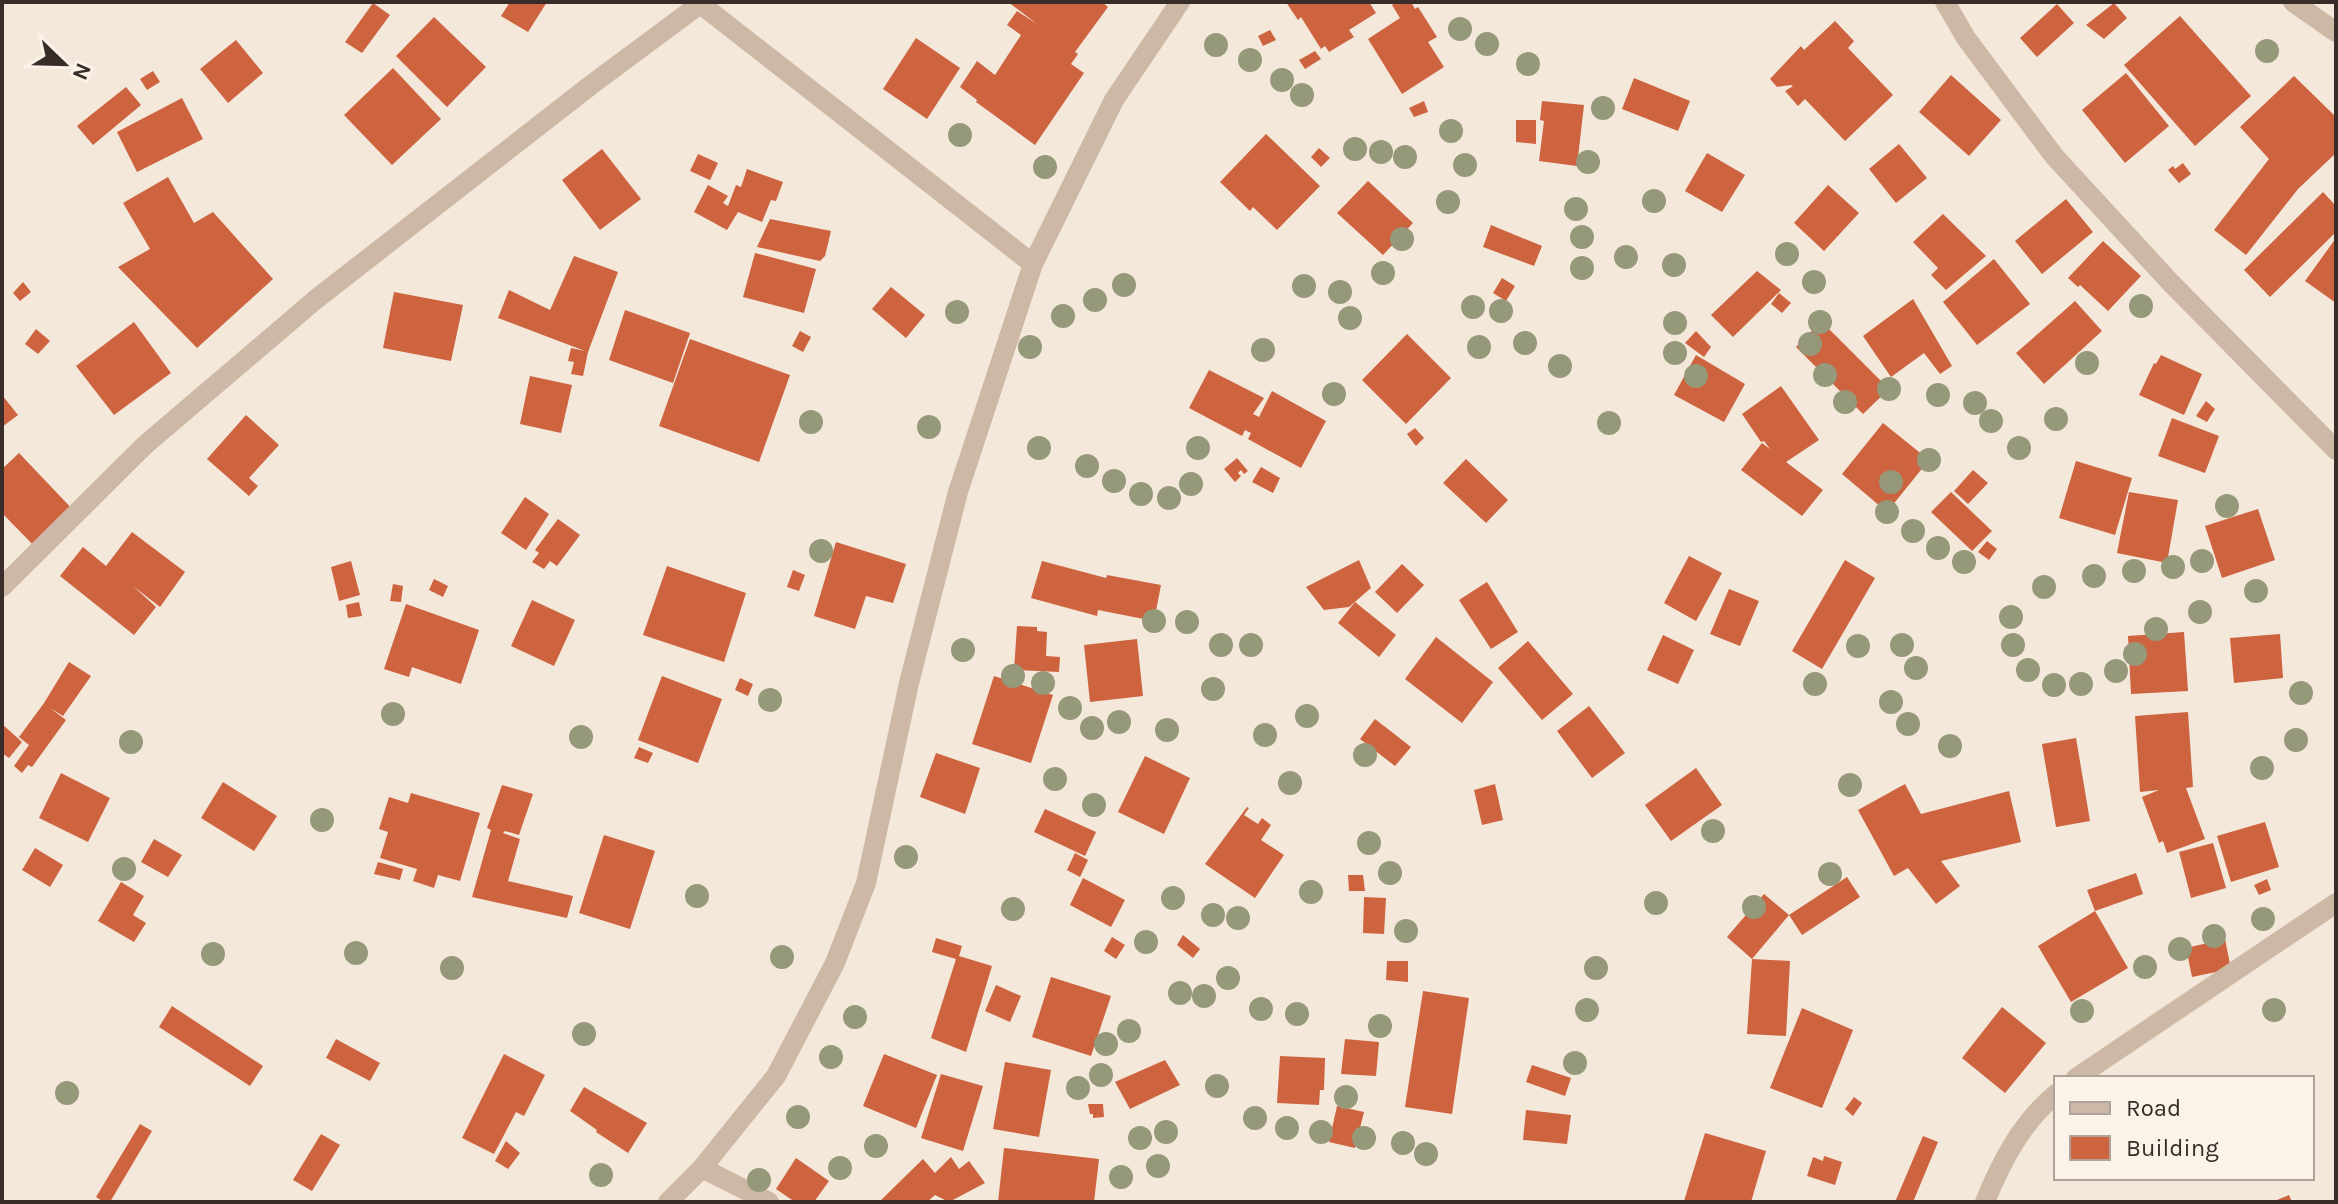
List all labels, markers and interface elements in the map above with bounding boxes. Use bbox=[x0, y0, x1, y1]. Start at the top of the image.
north arrow bbox=[24, 24, 104, 104]
text: N bbox=[66, 59, 97, 84]
legend bbox=[2054, 1076, 2314, 1180]
text: Road bbox=[2126, 1094, 2181, 1122]
text: Building bbox=[2126, 1134, 2219, 1162]

